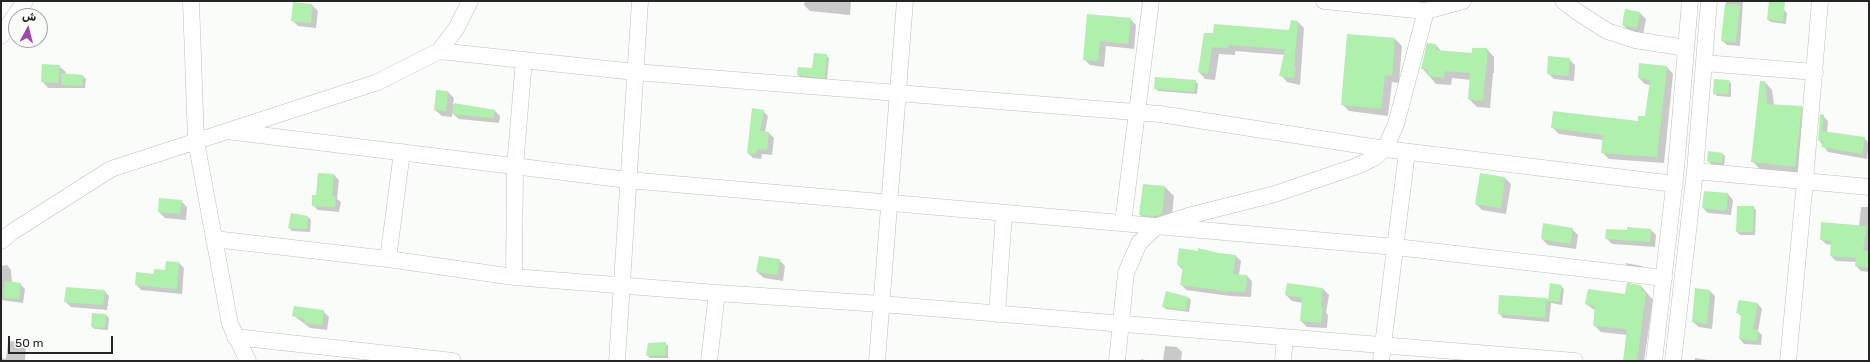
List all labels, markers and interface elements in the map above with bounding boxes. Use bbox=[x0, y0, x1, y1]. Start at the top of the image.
north arrow bbox=[8, 8, 48, 48]
text: ش bbox=[22, 9, 37, 24]
scale bar bbox=[10, 328, 115, 354]
text: 50 m bbox=[15, 336, 43, 350]

